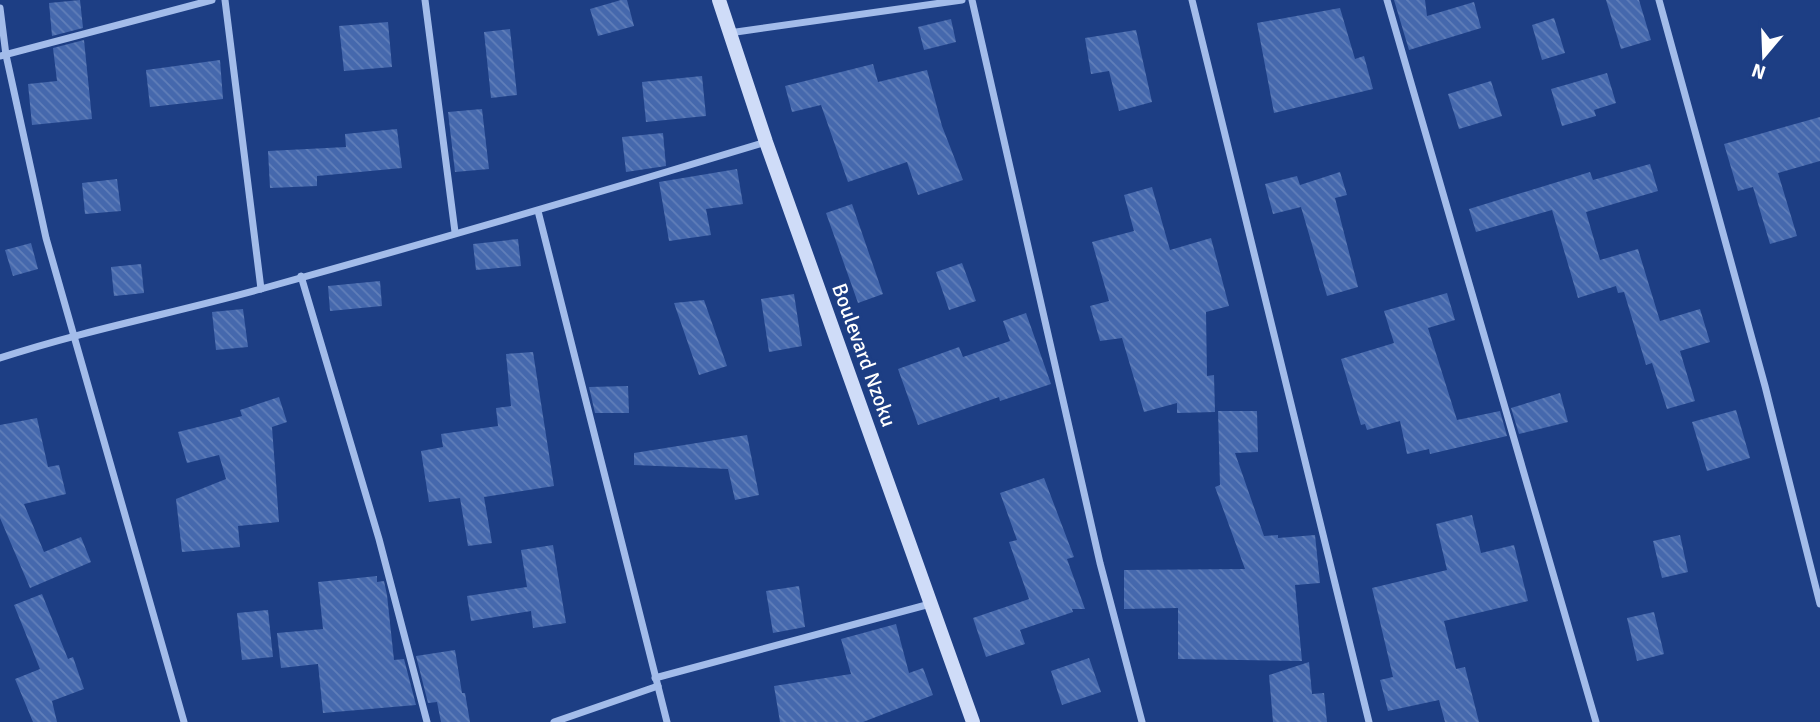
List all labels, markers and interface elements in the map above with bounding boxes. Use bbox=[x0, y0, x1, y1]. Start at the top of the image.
north arrow bbox=[1729, 21, 1799, 91]
text: N bbox=[1749, 58, 1769, 85]
street label: Boulevard Nzoku bbox=[826, 280, 902, 430]

